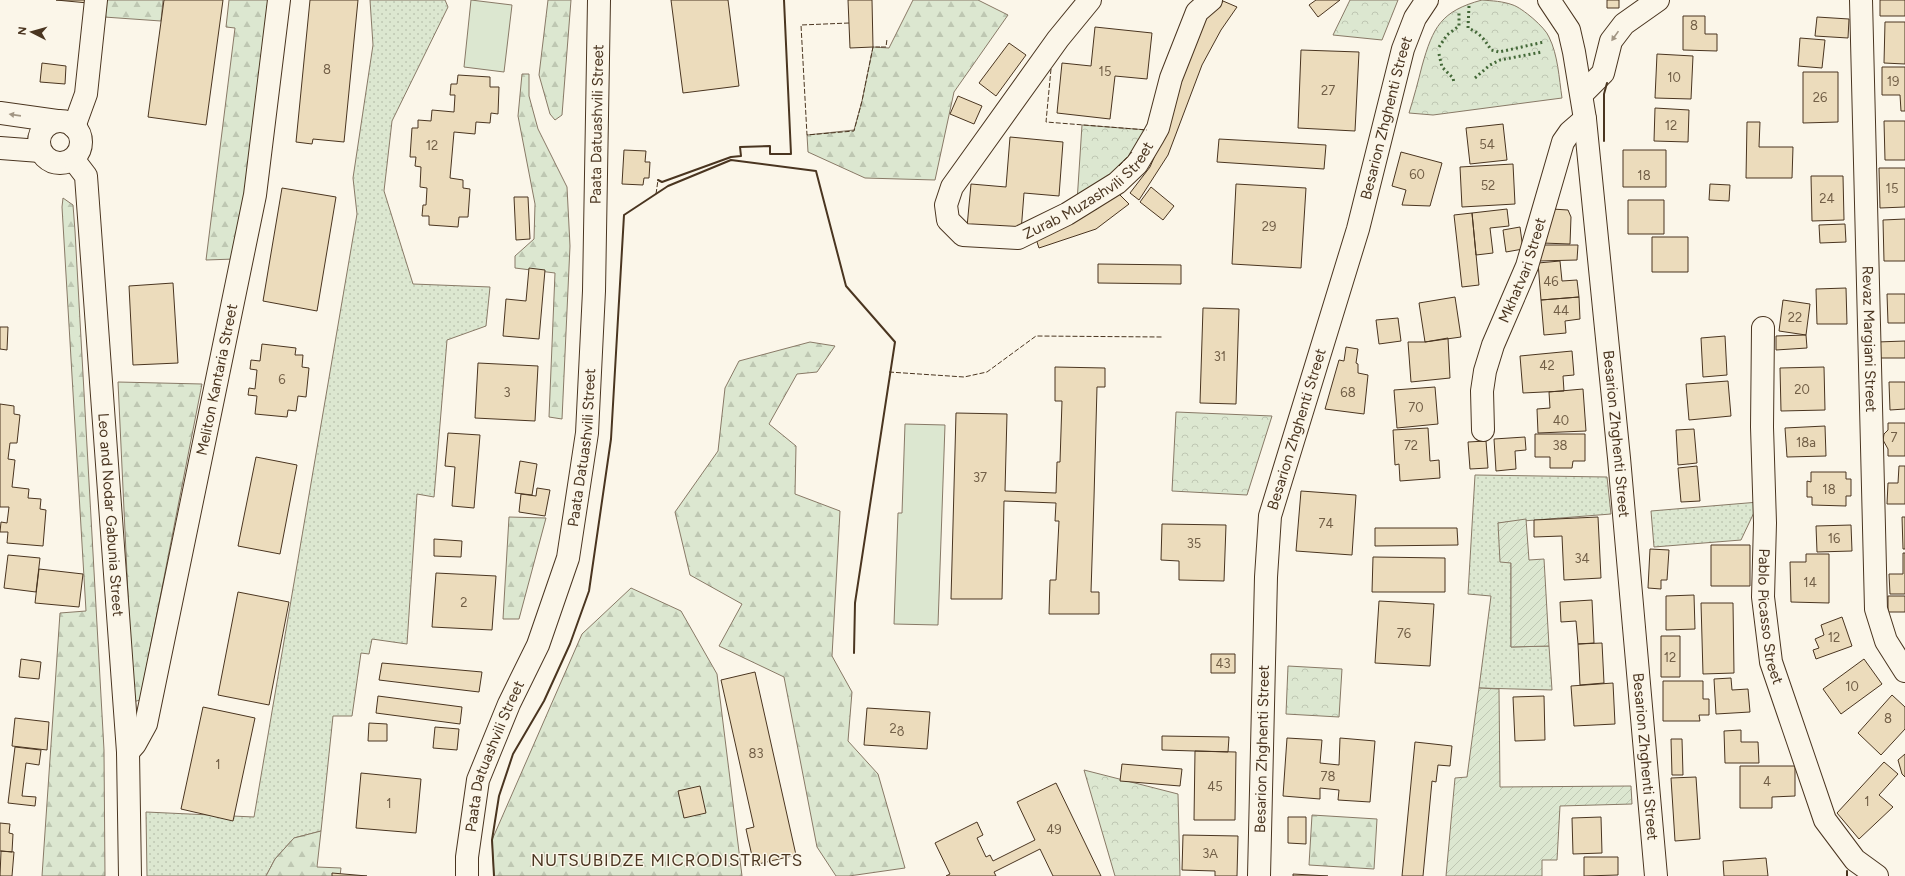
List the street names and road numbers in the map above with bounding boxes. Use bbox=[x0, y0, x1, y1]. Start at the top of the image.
street label: Besarion Zhghenti Street bbox=[1357, 33, 1416, 202]
street label: Paata Datuashvili Street bbox=[586, 44, 607, 204]
street label: Zurab Muzashvili Street bbox=[1020, 138, 1157, 243]
street label: Mkhatvari Street bbox=[1495, 215, 1550, 326]
street label: Revaz Margiani Street bbox=[1859, 265, 1880, 413]
street label: Meliton Kantaria Street bbox=[193, 302, 241, 457]
street label: Besarion Zhghenti Street bbox=[1263, 346, 1330, 512]
street label: Besarion Zhghenti Street bbox=[1599, 349, 1633, 519]
street label: Paata Datuashvili Street bbox=[564, 368, 599, 528]
street label: Leo and Nodar Gabunia Street bbox=[94, 412, 127, 617]
street label: Pablo Picasso Street bbox=[1754, 548, 1787, 687]
street label: Besarion Zhghenti Street bbox=[1251, 664, 1273, 833]
street label: Besarion Zhghenti Street bbox=[1629, 672, 1662, 841]
street label: Paata Datuashvili Street bbox=[462, 677, 528, 833]

